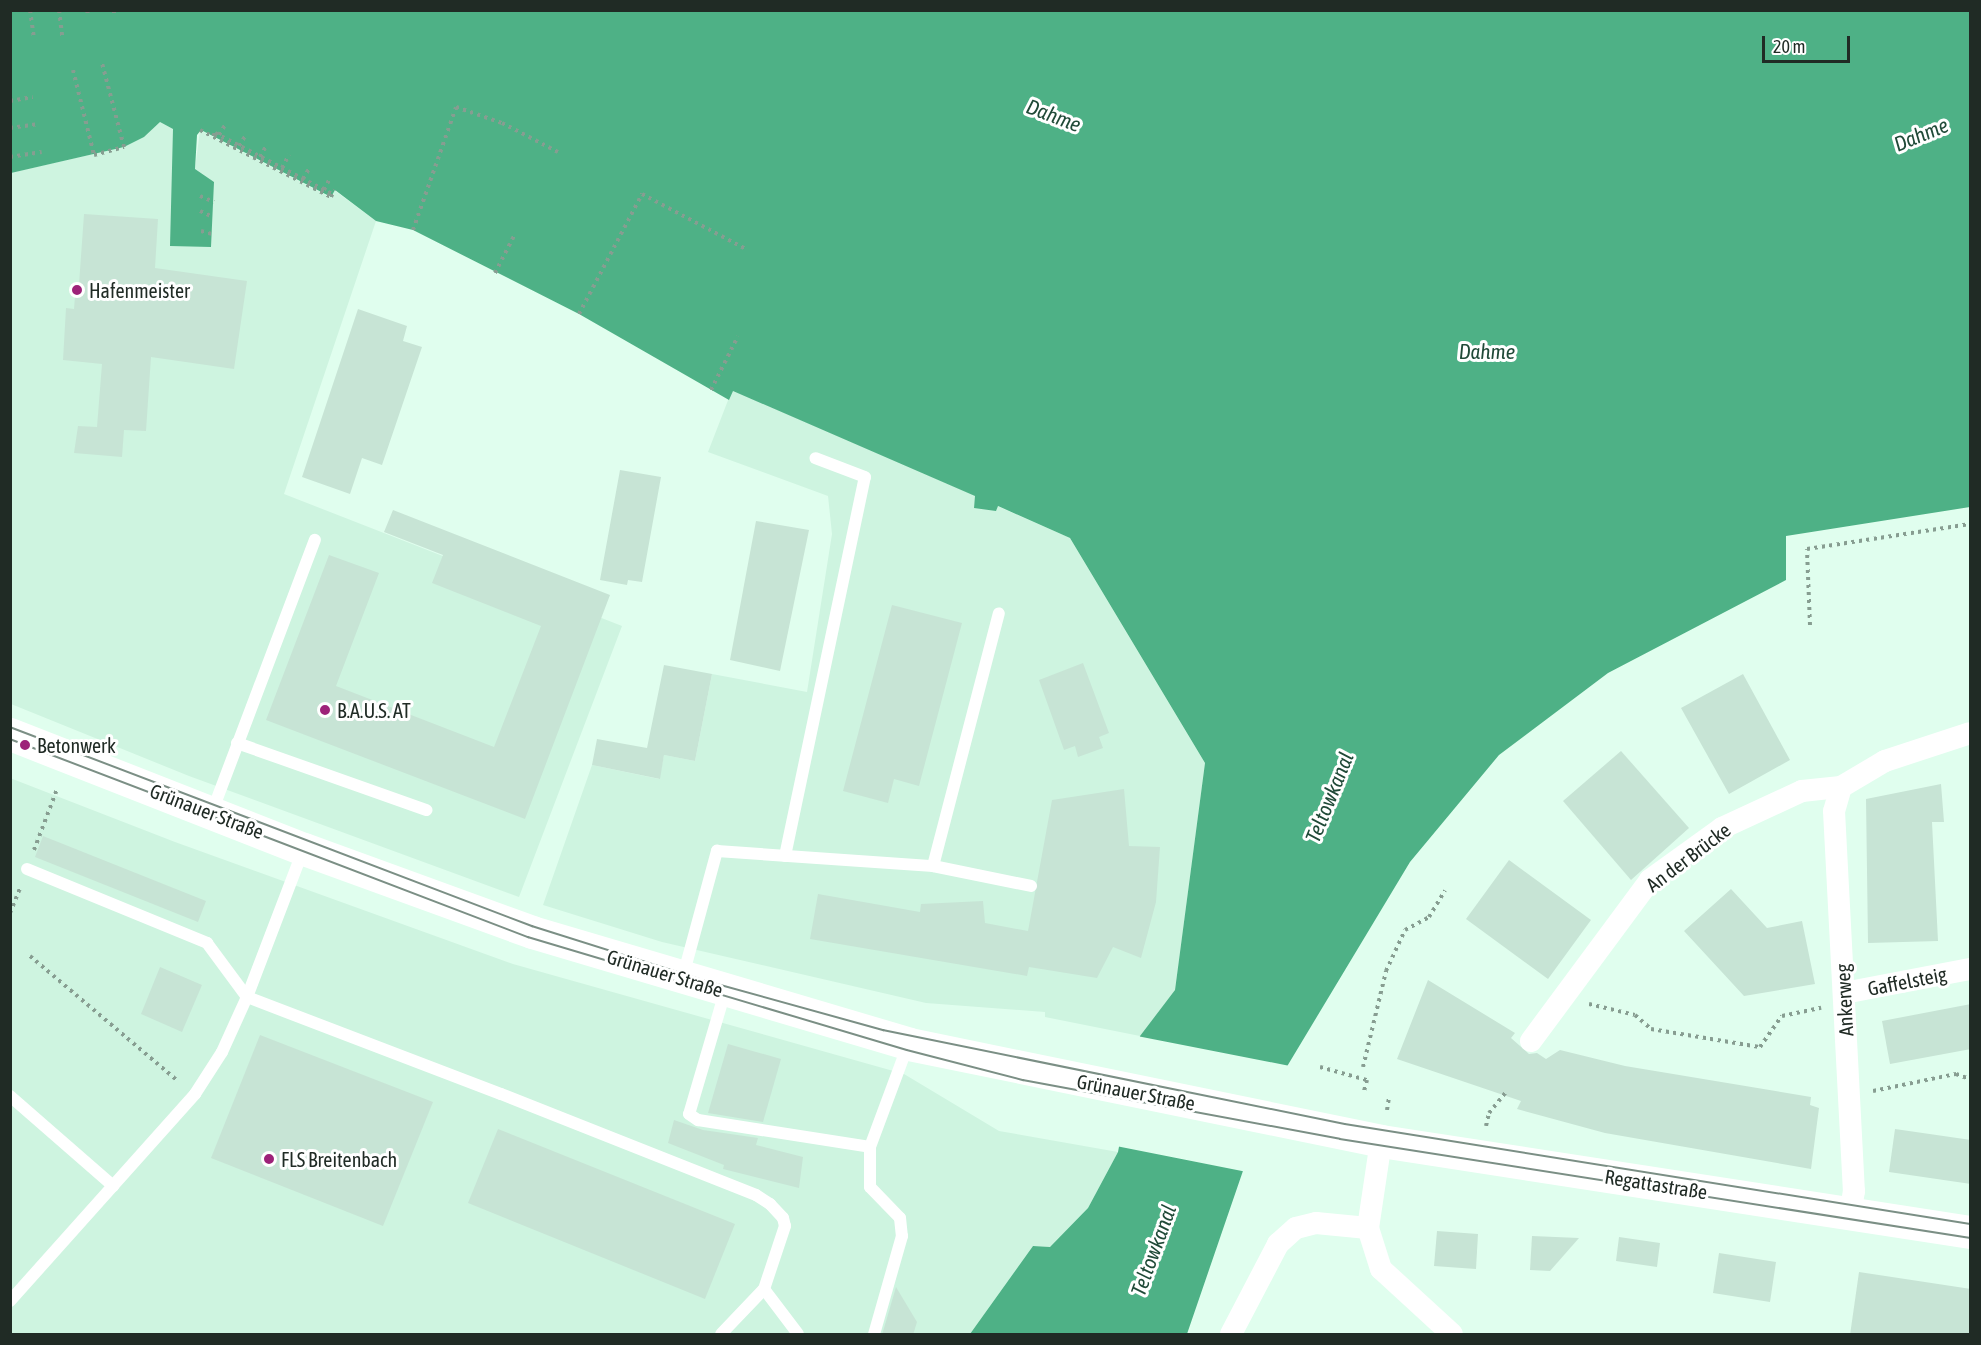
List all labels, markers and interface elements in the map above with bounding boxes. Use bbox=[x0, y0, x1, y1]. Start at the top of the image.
scale bar bbox=[1765, 24, 1854, 62]
text: 20 m bbox=[1773, 36, 1805, 57]
water label: Dahme bbox=[1023, 93, 1085, 137]
water label: Dahme bbox=[1890, 112, 1952, 156]
place label: Hafenmeister bbox=[89, 278, 190, 302]
marker: Hafenmeister bbox=[70, 283, 84, 297]
water label: Dahme bbox=[1459, 338, 1515, 364]
place label: B.A.U.S. AT bbox=[337, 698, 411, 722]
marker: B.A.U.S. AT bbox=[318, 703, 332, 717]
place label: Betonwerk bbox=[37, 733, 116, 757]
marker: Betonwerk bbox=[18, 738, 32, 752]
water label: Teltowkanal bbox=[1299, 748, 1359, 846]
street label: Grünauer Straße bbox=[147, 778, 267, 844]
street label: An der Brücke bbox=[1641, 818, 1735, 896]
street label: Grünauer Straße bbox=[604, 944, 726, 1002]
street label: Gaffelsteig bbox=[1865, 962, 1949, 1000]
street label: Ankerweg bbox=[1830, 963, 1858, 1037]
street label: Grünauer Straße bbox=[1075, 1069, 1197, 1115]
place label: FLS Breitenbach bbox=[281, 1147, 397, 1171]
marker: FLS Breitenbach bbox=[262, 1152, 276, 1166]
street label: Regattastraße bbox=[1603, 1164, 1709, 1204]
water label: Teltowkanal bbox=[1125, 1201, 1181, 1299]

